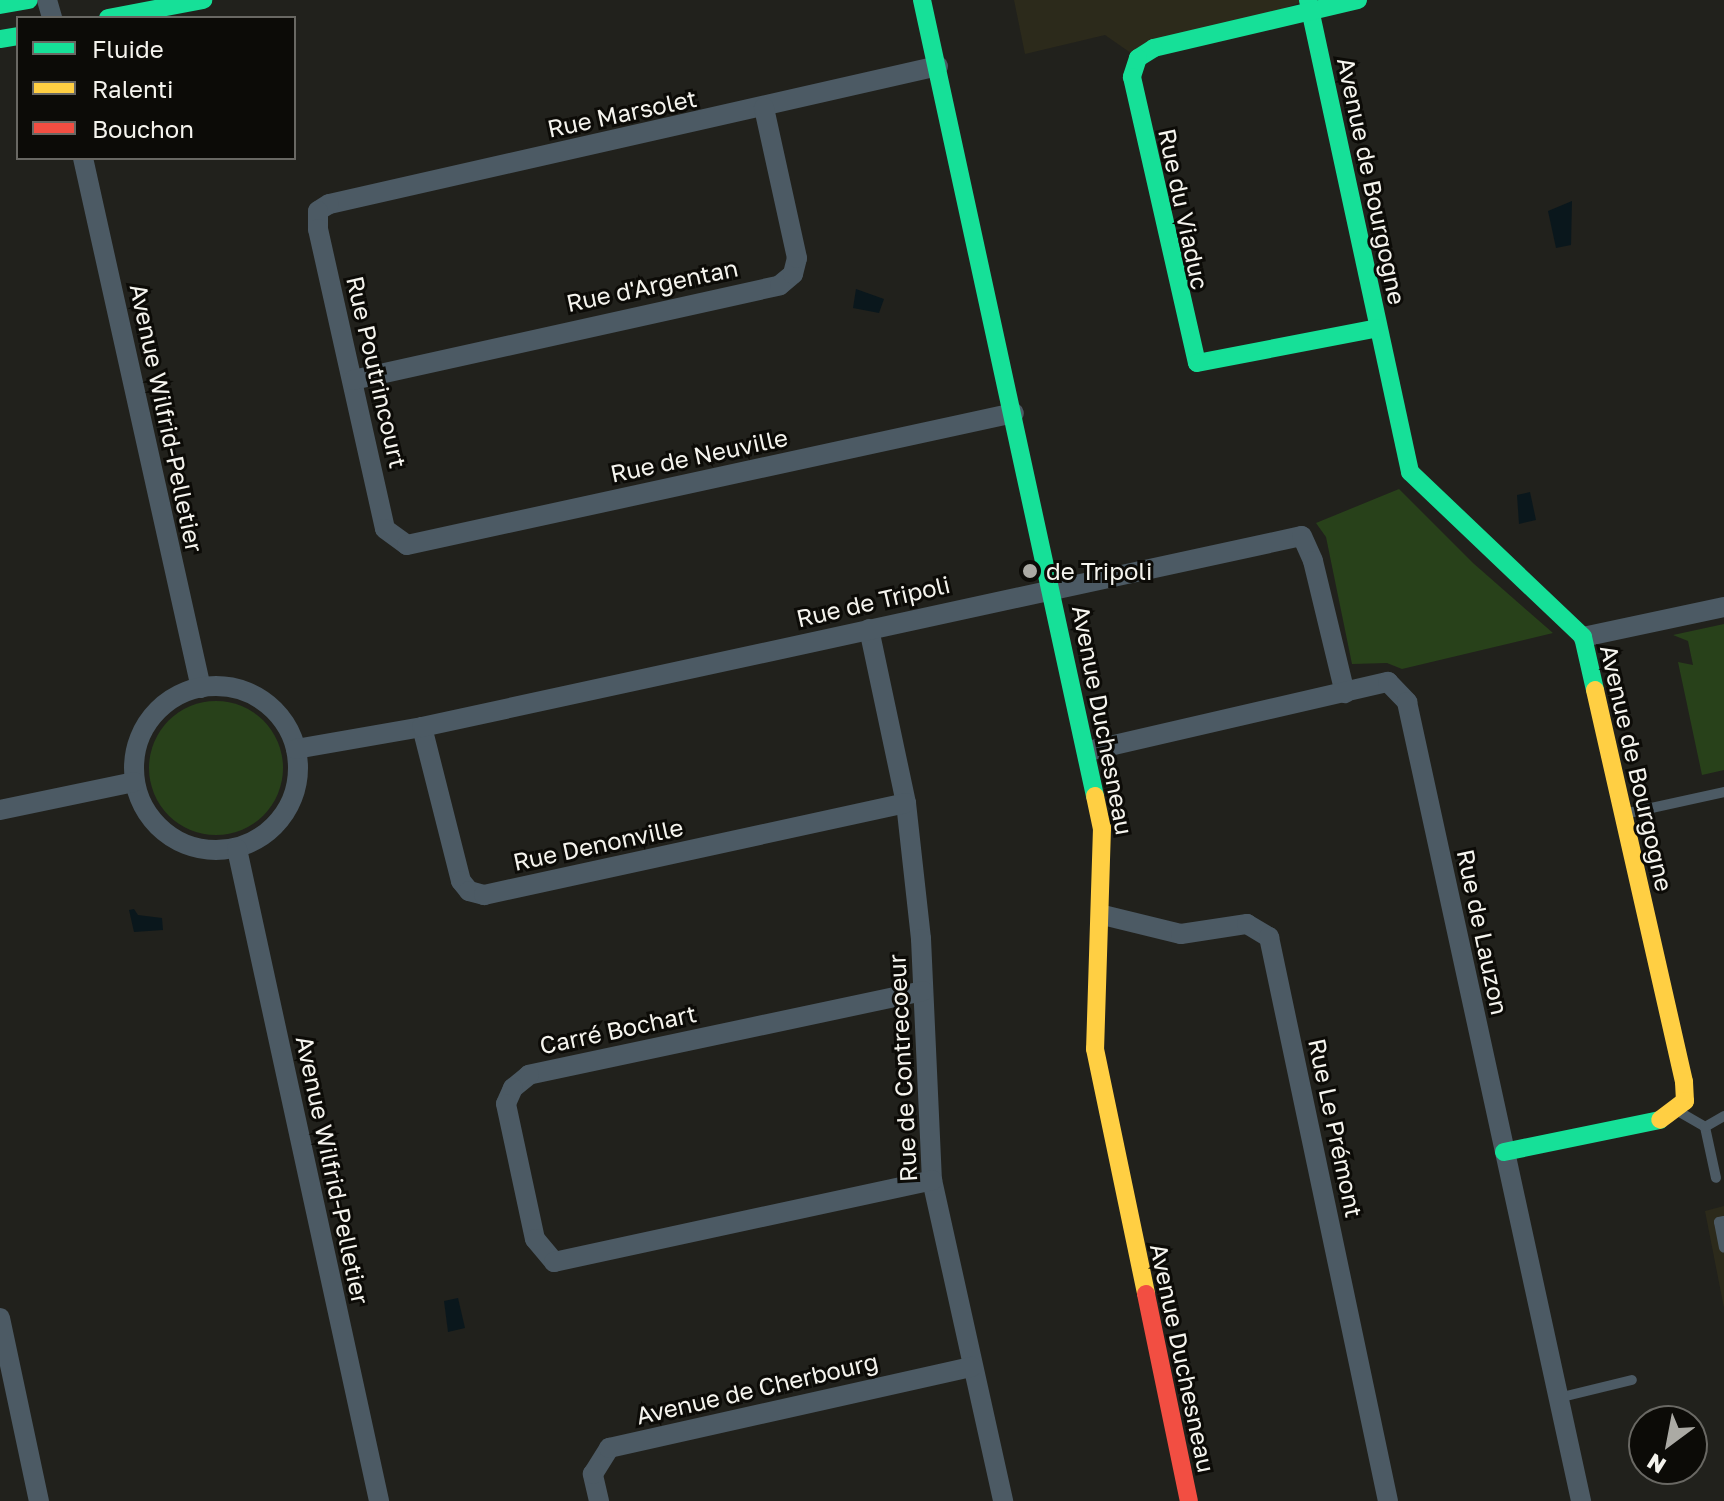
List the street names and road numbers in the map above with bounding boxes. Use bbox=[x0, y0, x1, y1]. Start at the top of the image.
street label: Avenue de Bourgogne bbox=[1332, 55, 1412, 307]
street label: Rue Marsolet bbox=[545, 83, 699, 143]
street label: Rue du Viaduc bbox=[1153, 126, 1215, 292]
street label: Rue d'Argentan bbox=[564, 253, 740, 317]
street label: Rue Poutrincourt bbox=[341, 273, 413, 471]
street label: Avenue Wilfrid-Pelletier bbox=[124, 281, 210, 555]
street label: Rue de Neuville bbox=[608, 422, 790, 488]
street label: Rue de Tripoli bbox=[793, 569, 953, 633]
street label: Avenue Duchesneau bbox=[1067, 603, 1139, 837]
street label: Avenue de Bourgogne bbox=[1595, 642, 1679, 894]
street label: Rue Denonville bbox=[510, 812, 686, 876]
street label: Rue de Lauzon bbox=[1451, 847, 1515, 1017]
street label: Rue de Contrecoeur bbox=[882, 953, 922, 1183]
street label: Carré Bochart bbox=[537, 998, 699, 1060]
street label: Avenue Wilfrid-Pelletier bbox=[290, 1033, 376, 1307]
street label: Rue Le Prémont bbox=[1303, 1036, 1369, 1220]
street label: Avenue Duchesneau bbox=[1145, 1241, 1221, 1475]
street label: Avenue de Cherbourg bbox=[633, 1346, 881, 1430]

